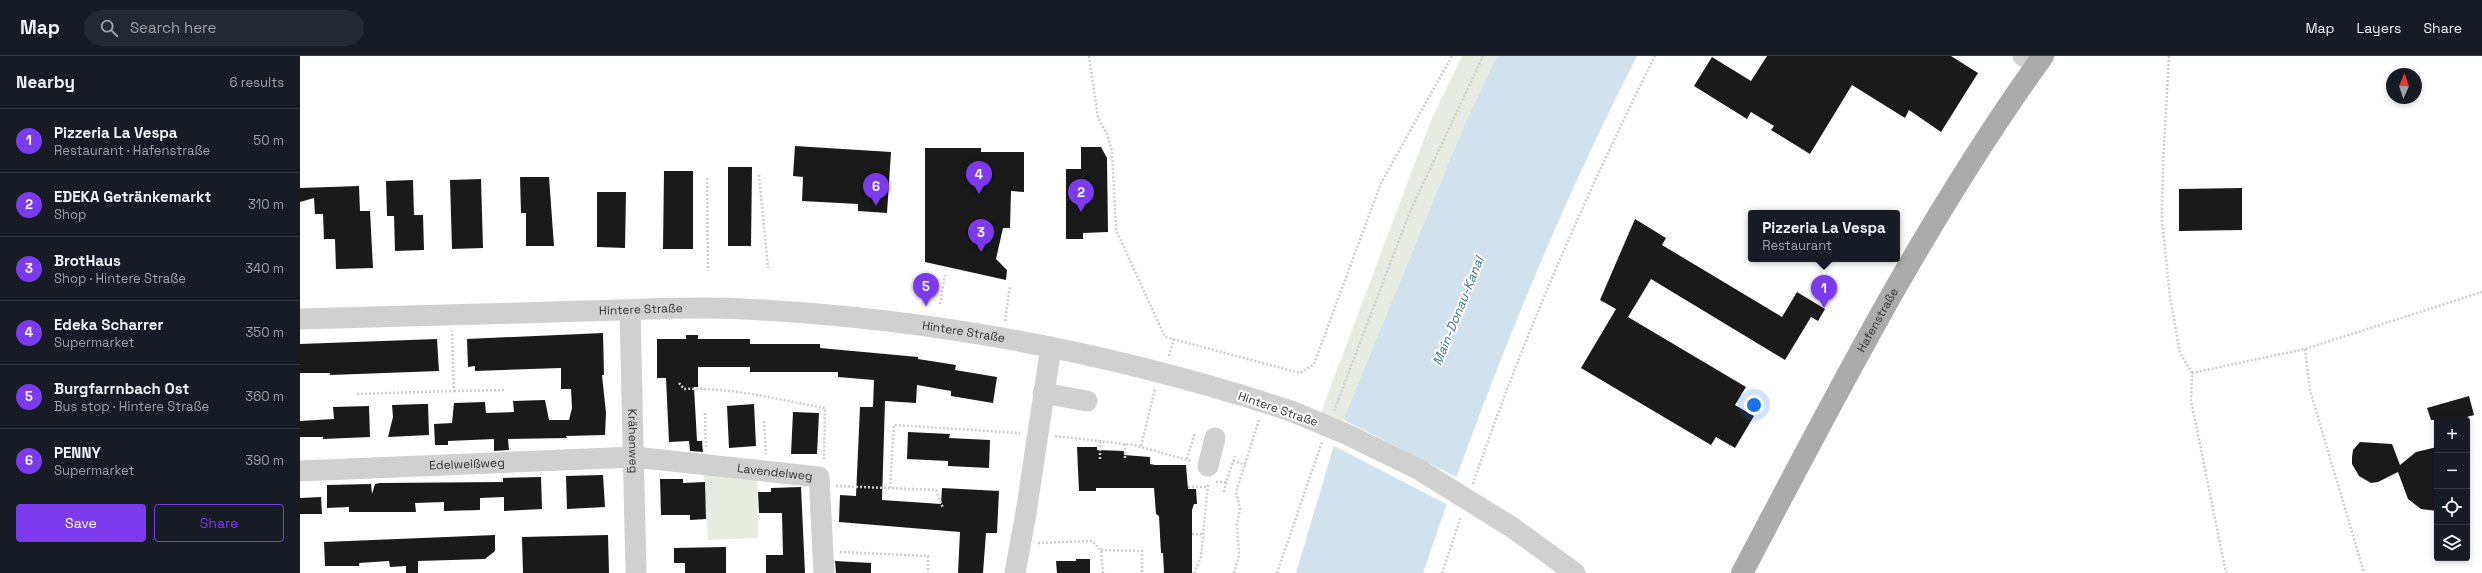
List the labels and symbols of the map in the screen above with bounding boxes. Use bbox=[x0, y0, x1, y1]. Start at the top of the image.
north arrow bbox=[2386, 68, 2422, 104]
pin: 4 bbox=[966, 161, 992, 194]
pin: 6 bbox=[863, 173, 889, 206]
pin: 2 bbox=[1068, 179, 1094, 212]
pin: 3 bbox=[968, 219, 994, 252]
water label: Main-Donau-Kanal bbox=[1428, 253, 1488, 368]
pin: 5 bbox=[913, 273, 939, 306]
pin: 1 bbox=[1811, 275, 1837, 308]
street label: Hafenstraße bbox=[1853, 285, 1902, 355]
street label: Hintere Straße bbox=[599, 300, 683, 319]
street label: Hintere Straße bbox=[921, 317, 1006, 346]
street label: Hintere Straße bbox=[1236, 388, 1320, 430]
your location bbox=[1744, 395, 1764, 415]
street label: Krähenweg bbox=[624, 408, 642, 473]
street label: Edelweißweg bbox=[429, 454, 505, 474]
street label: Lavendelweg bbox=[736, 460, 814, 484]

